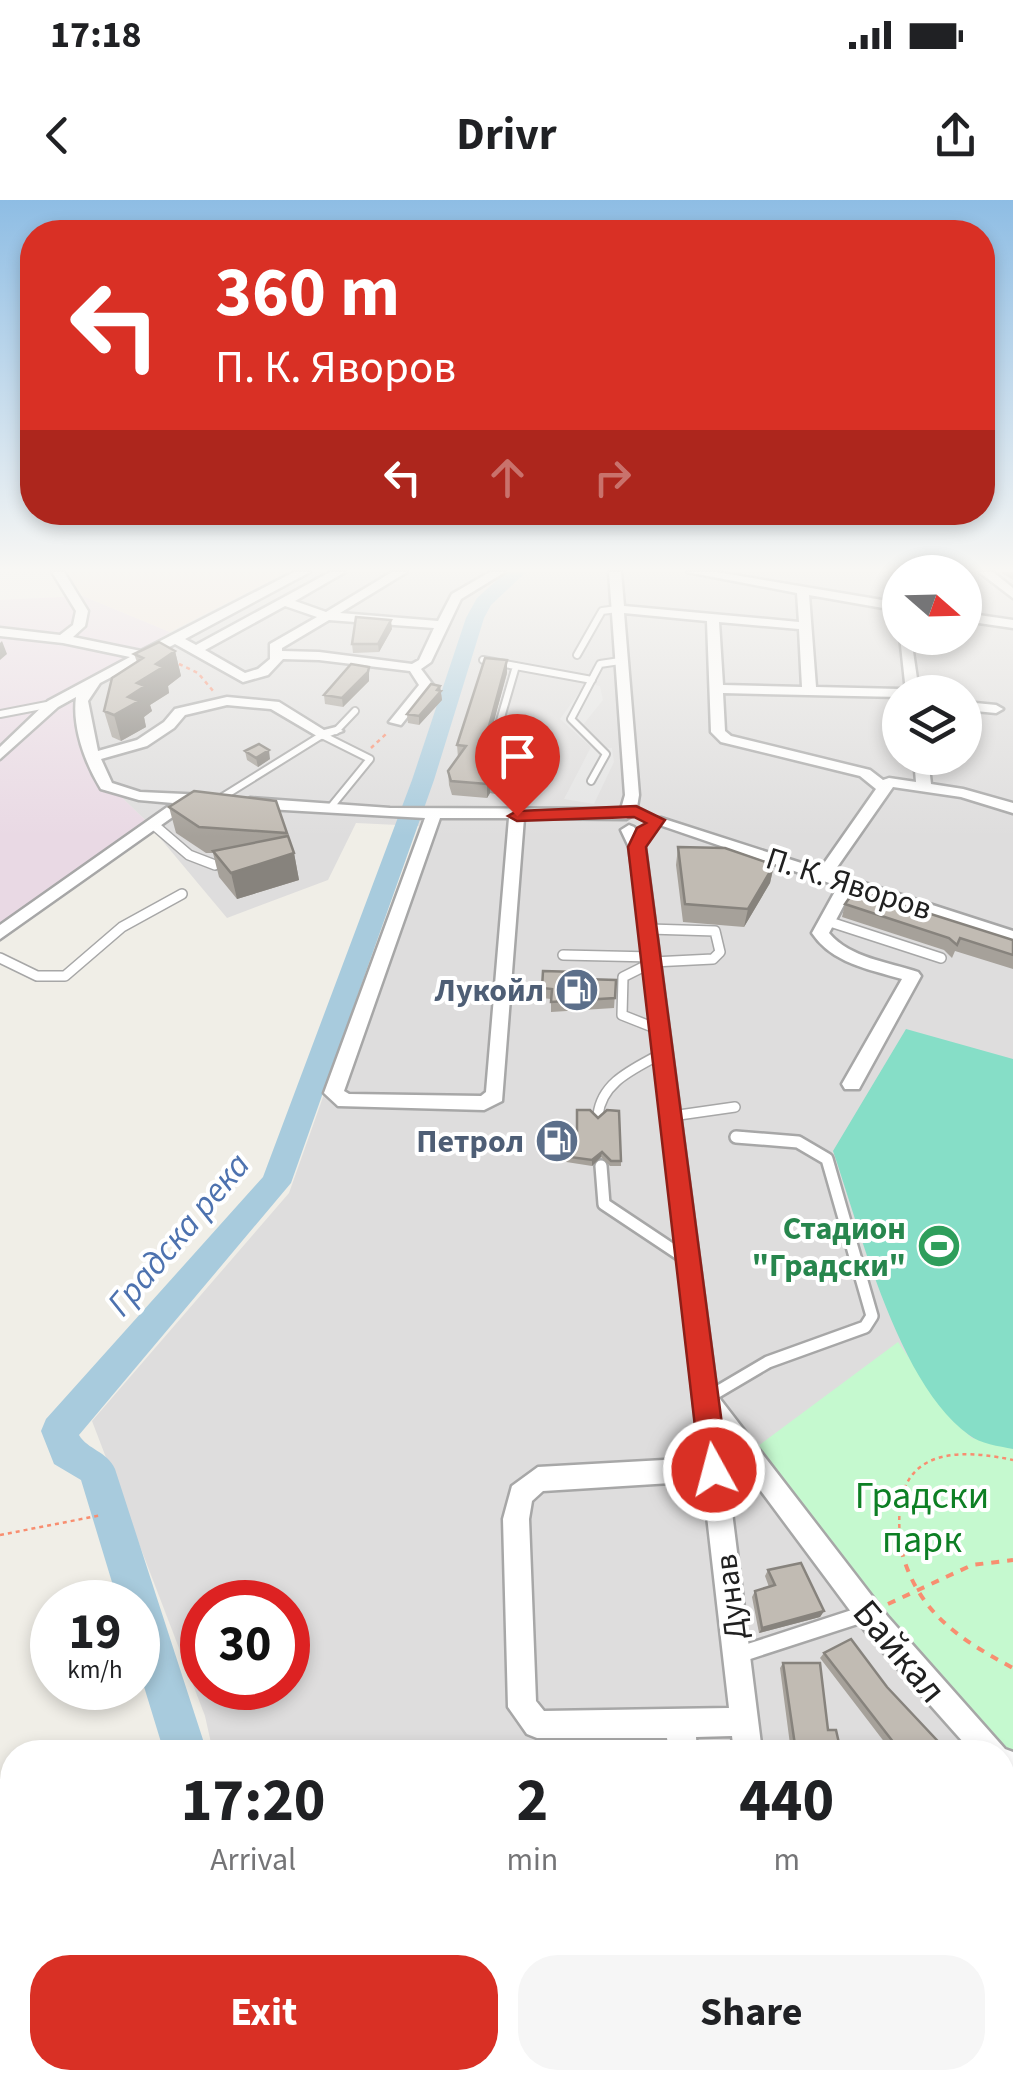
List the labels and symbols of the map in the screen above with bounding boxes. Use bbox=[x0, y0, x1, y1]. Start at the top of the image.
north arrow bbox=[882, 555, 982, 655]
pin bbox=[475, 714, 560, 817]
street label: П. К. Яворов bbox=[760, 836, 937, 932]
fuel station icon: Лукойл bbox=[554, 967, 600, 1013]
place label: Лукойл bbox=[434, 968, 544, 1014]
fuel station icon: Петрол bbox=[534, 1118, 580, 1164]
place label: Петрол bbox=[416, 1119, 524, 1165]
water label: Градска река bbox=[95, 1142, 262, 1327]
place label: Стадион "Градски" bbox=[752, 1206, 906, 1289]
sports icon: Стадион "Градски" bbox=[916, 1223, 962, 1269]
position arrow bbox=[662, 1418, 766, 1522]
park label: Градски парк bbox=[855, 1469, 989, 1567]
street label: Дунав bbox=[703, 1551, 759, 1642]
speed limit sign: 30 bbox=[180, 1580, 310, 1710]
street label: Байкал bbox=[840, 1588, 959, 1715]

